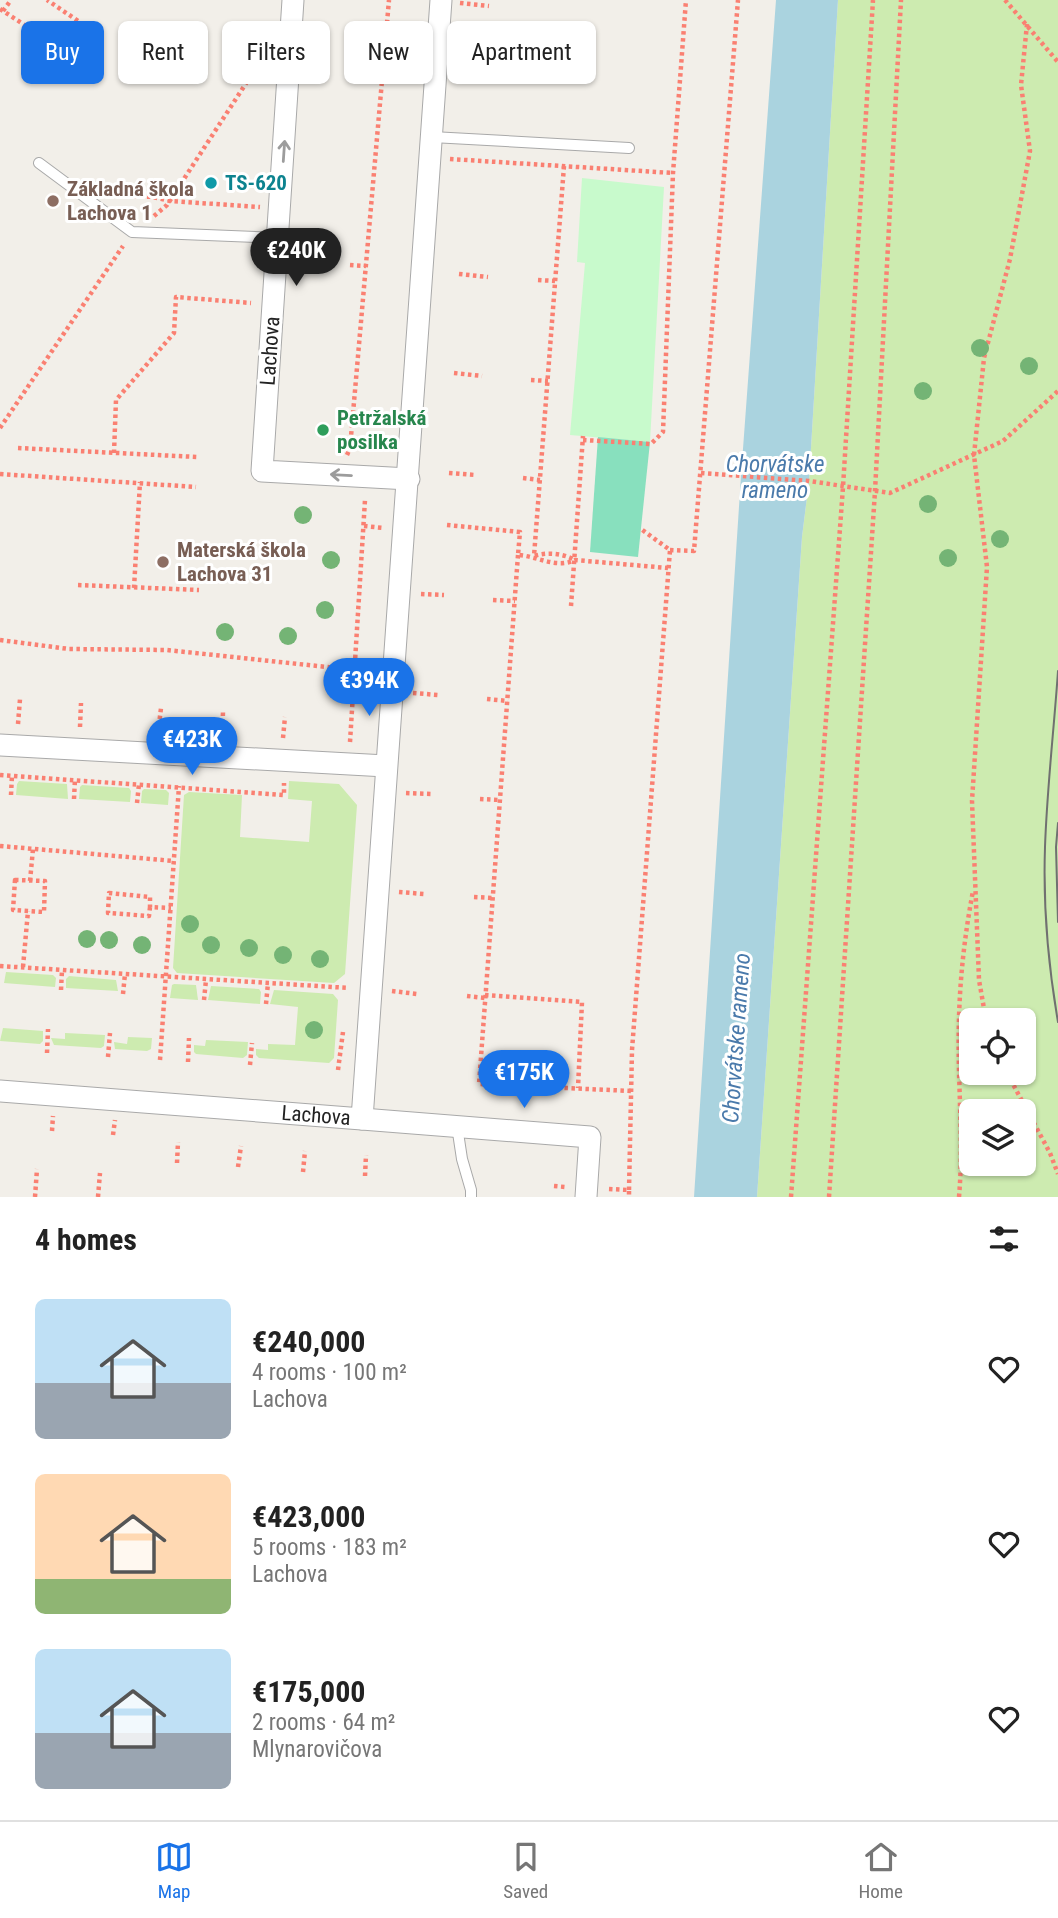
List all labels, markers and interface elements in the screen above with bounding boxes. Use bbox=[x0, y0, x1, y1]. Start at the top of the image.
chip: Buy bbox=[21, 21, 104, 84]
chip: Rent bbox=[118, 21, 208, 84]
chip: Filters bbox=[222, 21, 330, 84]
chip: New bbox=[344, 21, 433, 84]
chip: Apartment bbox=[447, 21, 596, 84]
one-way arrow bbox=[277, 140, 290, 163]
place label: TS-620 bbox=[225, 171, 287, 195]
marker: TS-620 bbox=[203, 175, 219, 191]
place label: Základná škola Lachova 1 bbox=[67, 177, 194, 225]
marker: Základná škola Lachova 1 bbox=[45, 193, 61, 209]
pin: €240K bbox=[247, 229, 345, 288]
text: €240K bbox=[266, 237, 326, 264]
street label: Lachova bbox=[256, 316, 284, 386]
place label: Petržalská posilka bbox=[337, 406, 426, 454]
marker: Petržalská posilka bbox=[315, 422, 331, 438]
water label: Chorvátske rameno bbox=[726, 451, 824, 504]
one-way arrow bbox=[330, 468, 352, 481]
place label: Materská škola Lachova 31 bbox=[177, 538, 306, 586]
marker: Materská škola Lachova 31 bbox=[155, 554, 171, 570]
pin: €394K bbox=[320, 658, 418, 718]
text: €394K bbox=[339, 667, 399, 694]
pin: €423K bbox=[143, 718, 241, 777]
text: €423K bbox=[162, 726, 222, 753]
water label: Chorvátske rameno bbox=[717, 952, 756, 1124]
map controls bbox=[959, 1008, 1036, 1176]
button: locate bbox=[959, 1008, 1036, 1085]
pin: €175K bbox=[475, 1050, 573, 1110]
text: €175K bbox=[494, 1059, 554, 1086]
button: layers bbox=[959, 1099, 1036, 1176]
street label: Lachova bbox=[281, 1101, 351, 1130]
icon: filters bbox=[985, 1220, 1023, 1258]
text: 4 homes bbox=[35, 1222, 137, 1257]
text: €240,000 bbox=[252, 1324, 365, 1359]
icon: home bbox=[91, 1327, 175, 1411]
icon: heart bbox=[985, 1350, 1023, 1388]
text: 4 rooms · 100 m² bbox=[252, 1359, 407, 1386]
text: Lachova bbox=[252, 1386, 328, 1413]
text: €423,000 bbox=[252, 1499, 365, 1534]
icon: home bbox=[91, 1502, 175, 1586]
icon: heart bbox=[985, 1525, 1023, 1563]
text: 5 rooms · 183 m² bbox=[252, 1534, 407, 1561]
text: Lachova bbox=[252, 1561, 328, 1588]
text: €175,000 bbox=[252, 1674, 365, 1709]
icon: home bbox=[91, 1677, 175, 1761]
icon: heart bbox=[985, 1700, 1023, 1738]
text: 2 rooms · 64 m² bbox=[252, 1709, 395, 1736]
text: Mlynarovičova bbox=[252, 1736, 382, 1763]
tab: Map bbox=[155, 1838, 193, 1903]
tab: Saved bbox=[503, 1838, 548, 1903]
tab: Home bbox=[858, 1838, 903, 1903]

